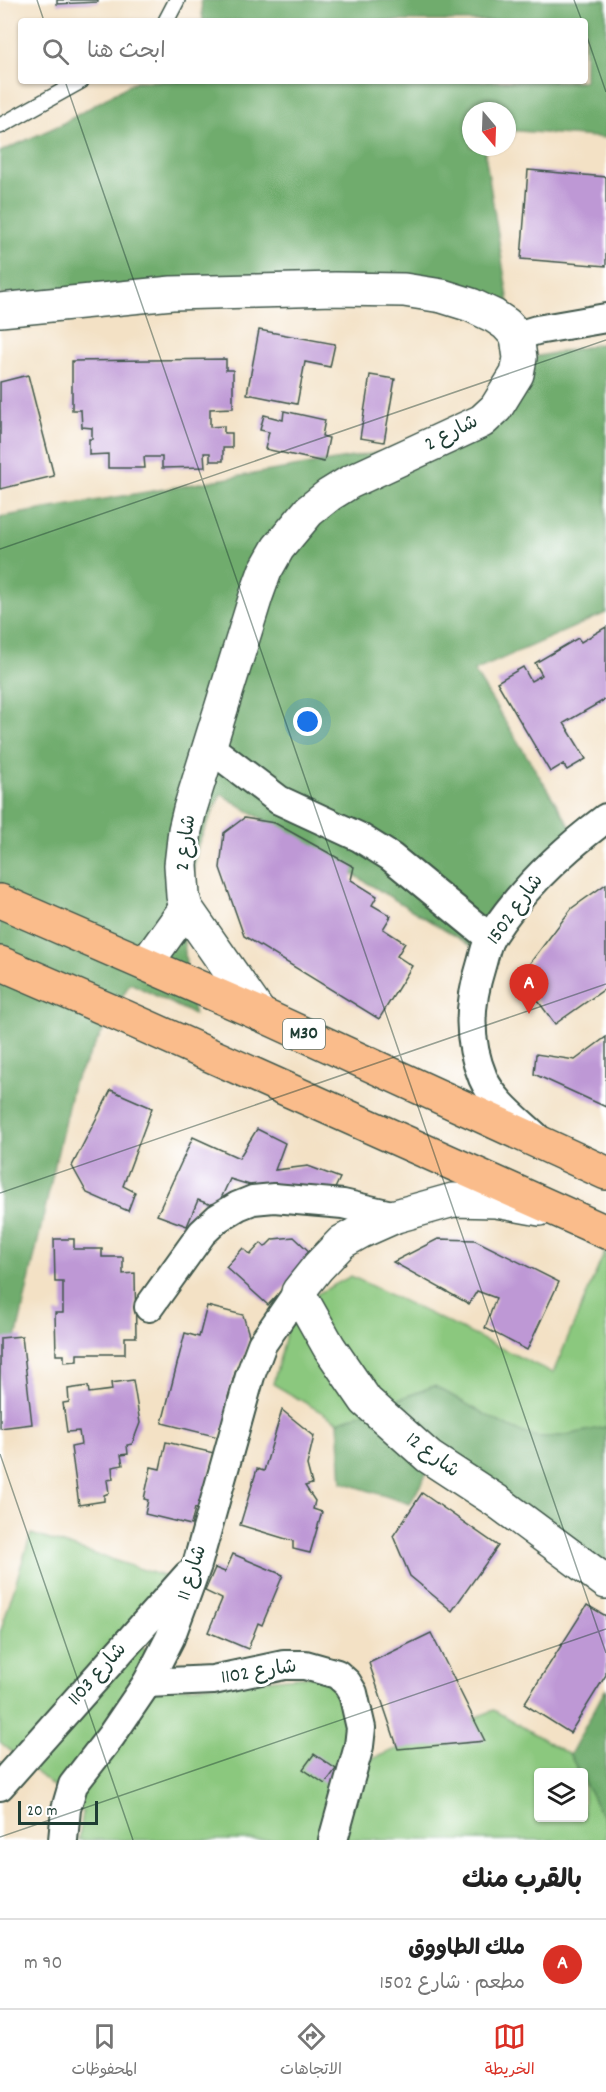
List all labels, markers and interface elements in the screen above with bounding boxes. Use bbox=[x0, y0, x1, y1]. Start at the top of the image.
search box bbox=[18, 18, 588, 84]
icon: search bbox=[39, 35, 72, 68]
text: ابحث هنا bbox=[87, 37, 166, 68]
north arrow bbox=[462, 102, 516, 156]
street label: شارع 2 bbox=[420, 409, 484, 459]
your location bbox=[293, 707, 322, 736]
street label: شارع 2 bbox=[170, 813, 204, 873]
street label: شارع 1502 bbox=[481, 869, 551, 951]
pin: A bbox=[510, 964, 548, 1014]
road number: M30 bbox=[283, 1019, 325, 1049]
street label: شارع 12 bbox=[399, 1426, 465, 1486]
street label: شارع 11 bbox=[171, 1542, 215, 1604]
street label: شارع 1103 bbox=[62, 1637, 134, 1713]
street label: شارع 1102 bbox=[219, 1653, 299, 1693]
map controls bbox=[534, 1768, 588, 1822]
button: layers bbox=[534, 1768, 588, 1822]
scale bar bbox=[18, 1798, 98, 1826]
text: 20 m bbox=[27, 1800, 57, 1823]
text: بالقرب منك bbox=[462, 1863, 582, 1900]
text: ملك الطاووق bbox=[408, 1934, 525, 1965]
text: 90 m bbox=[24, 1950, 62, 1978]
text: A bbox=[557, 1950, 568, 1978]
text: مطعم · شارع 1502 bbox=[380, 1970, 525, 1998]
tab: المحفوظات bbox=[71, 2020, 137, 2083]
tab: الاتجاهات bbox=[280, 2020, 342, 2083]
tab: الخريطة bbox=[485, 2020, 535, 2083]

